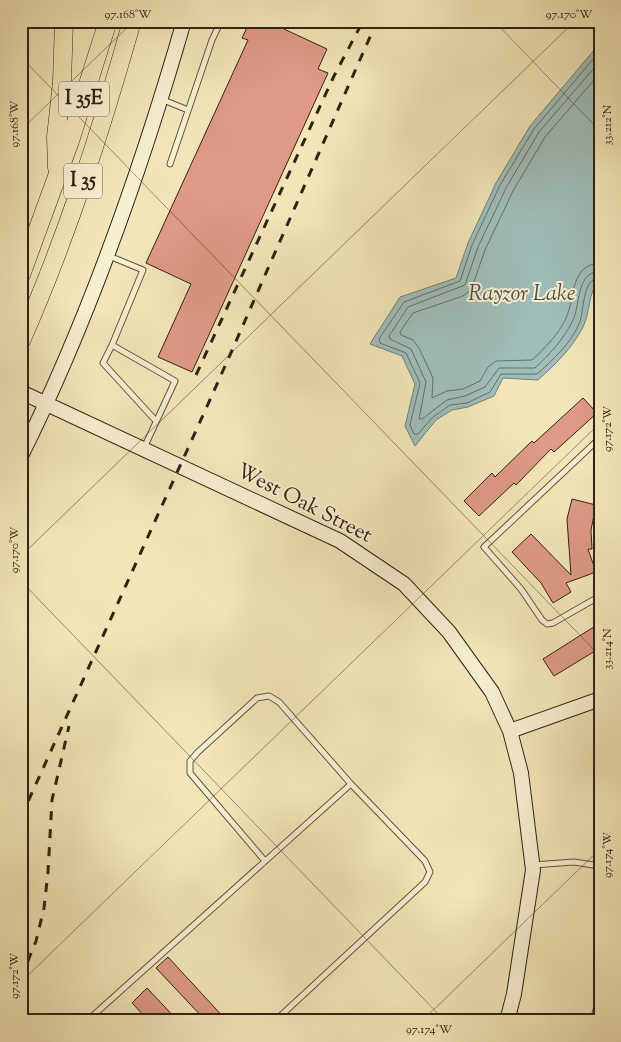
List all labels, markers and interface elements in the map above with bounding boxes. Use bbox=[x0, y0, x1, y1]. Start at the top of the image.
text: 97.168°W bbox=[105, 6, 152, 24]
text: 97.170°W bbox=[546, 6, 593, 24]
road number: I 35E bbox=[59, 82, 109, 116]
text: 97.168°W bbox=[6, 100, 24, 147]
text: 33.212°N bbox=[599, 104, 617, 145]
road number: I 35 bbox=[64, 164, 102, 198]
water label: Rayzor Lake bbox=[468, 279, 576, 311]
text: 97.172°W bbox=[599, 405, 617, 452]
street label: West Oak Street bbox=[231, 457, 377, 551]
text: 97.170°W bbox=[6, 526, 24, 573]
text: 33.214°N bbox=[599, 628, 617, 670]
text: 97.174°W bbox=[599, 831, 617, 878]
text: 97.172°W bbox=[6, 952, 24, 999]
text: 97.174°W bbox=[406, 1021, 453, 1039]

